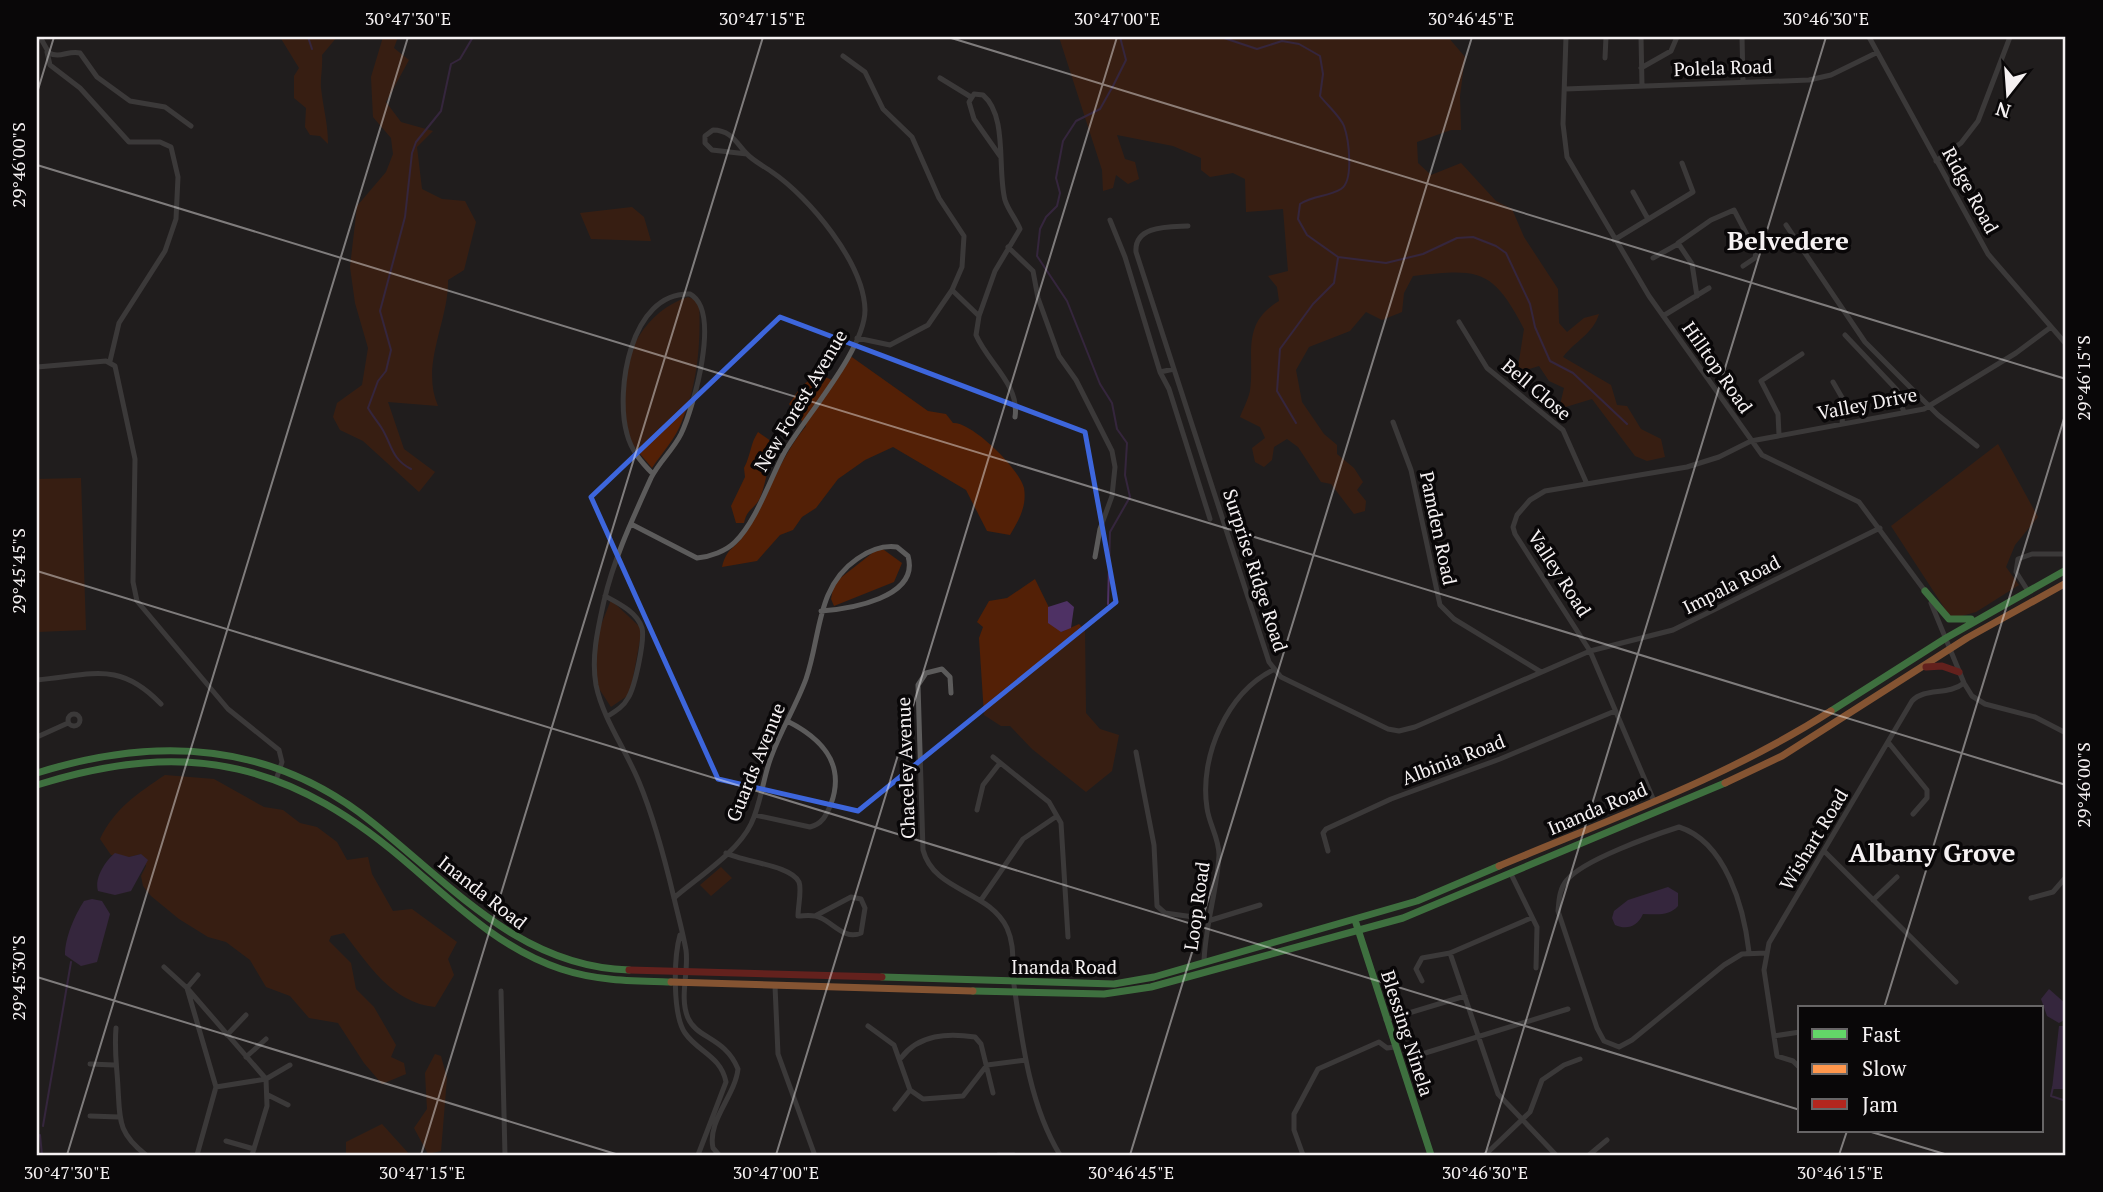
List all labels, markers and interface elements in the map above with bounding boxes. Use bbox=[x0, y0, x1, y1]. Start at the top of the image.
text: 30°47'30"E bbox=[365, 6, 451, 30]
text: 30°47'15"E bbox=[719, 6, 805, 30]
text: 30°47'00"E bbox=[1074, 6, 1160, 30]
text: 30°46'45"E bbox=[1428, 6, 1514, 30]
text: 30°46'30"E bbox=[1783, 6, 1869, 30]
street label: Polela Road bbox=[1673, 53, 1773, 81]
north arrow bbox=[1974, 60, 2044, 130]
text: N bbox=[1992, 97, 2013, 125]
text: 29°46'00"S bbox=[6, 122, 30, 208]
street label: Ridge Road bbox=[1937, 142, 2005, 238]
district label: Belvedere bbox=[1727, 223, 1849, 257]
street label: Hilltop Road bbox=[1677, 316, 1759, 418]
street label: New Forest Avenue bbox=[748, 324, 852, 476]
text: 29°46'15"S bbox=[2071, 335, 2095, 421]
street label: Bell Close bbox=[1497, 353, 1577, 425]
street label: Valley Drive bbox=[1815, 381, 1919, 425]
street label: Pamden Road bbox=[1415, 469, 1463, 588]
street label: Surprise Ridge Road bbox=[1218, 486, 1294, 655]
street label: Valley Road bbox=[1523, 525, 1598, 621]
text: 29°45'45"S bbox=[6, 528, 30, 614]
street label: Impala Road bbox=[1678, 549, 1784, 619]
street label: Chaceley Avenue bbox=[890, 697, 920, 839]
street label: Guards Avenue bbox=[720, 699, 790, 825]
street label: Albinia Road bbox=[1398, 728, 1508, 790]
text: 29°46'00"S bbox=[2071, 742, 2095, 828]
street label: Inanda Road bbox=[1543, 776, 1651, 840]
street label: Wishart Road bbox=[1773, 783, 1853, 894]
district label: Albany Grove bbox=[1848, 835, 2016, 869]
street label: Inanda Road bbox=[434, 850, 533, 935]
street label: Loop Road bbox=[1177, 860, 1215, 952]
text: 29°45'30"S bbox=[6, 935, 30, 1021]
street label: Inanda Road bbox=[1011, 954, 1117, 979]
street label: Blessing Ninela bbox=[1376, 967, 1440, 1099]
legend bbox=[1798, 1006, 2044, 1132]
text: Fast bbox=[1862, 1020, 1901, 1048]
text: Slow bbox=[1862, 1054, 1907, 1082]
text: Jam bbox=[1862, 1090, 1898, 1118]
text: 30°47'30"E bbox=[24, 1160, 110, 1184]
text: 30°47'15"E bbox=[379, 1160, 465, 1184]
text: 30°47'00"E bbox=[733, 1160, 819, 1184]
text: 30°46'45"E bbox=[1088, 1160, 1174, 1184]
text: 30°46'30"E bbox=[1442, 1160, 1528, 1184]
text: 30°46'15"E bbox=[1797, 1160, 1883, 1184]

